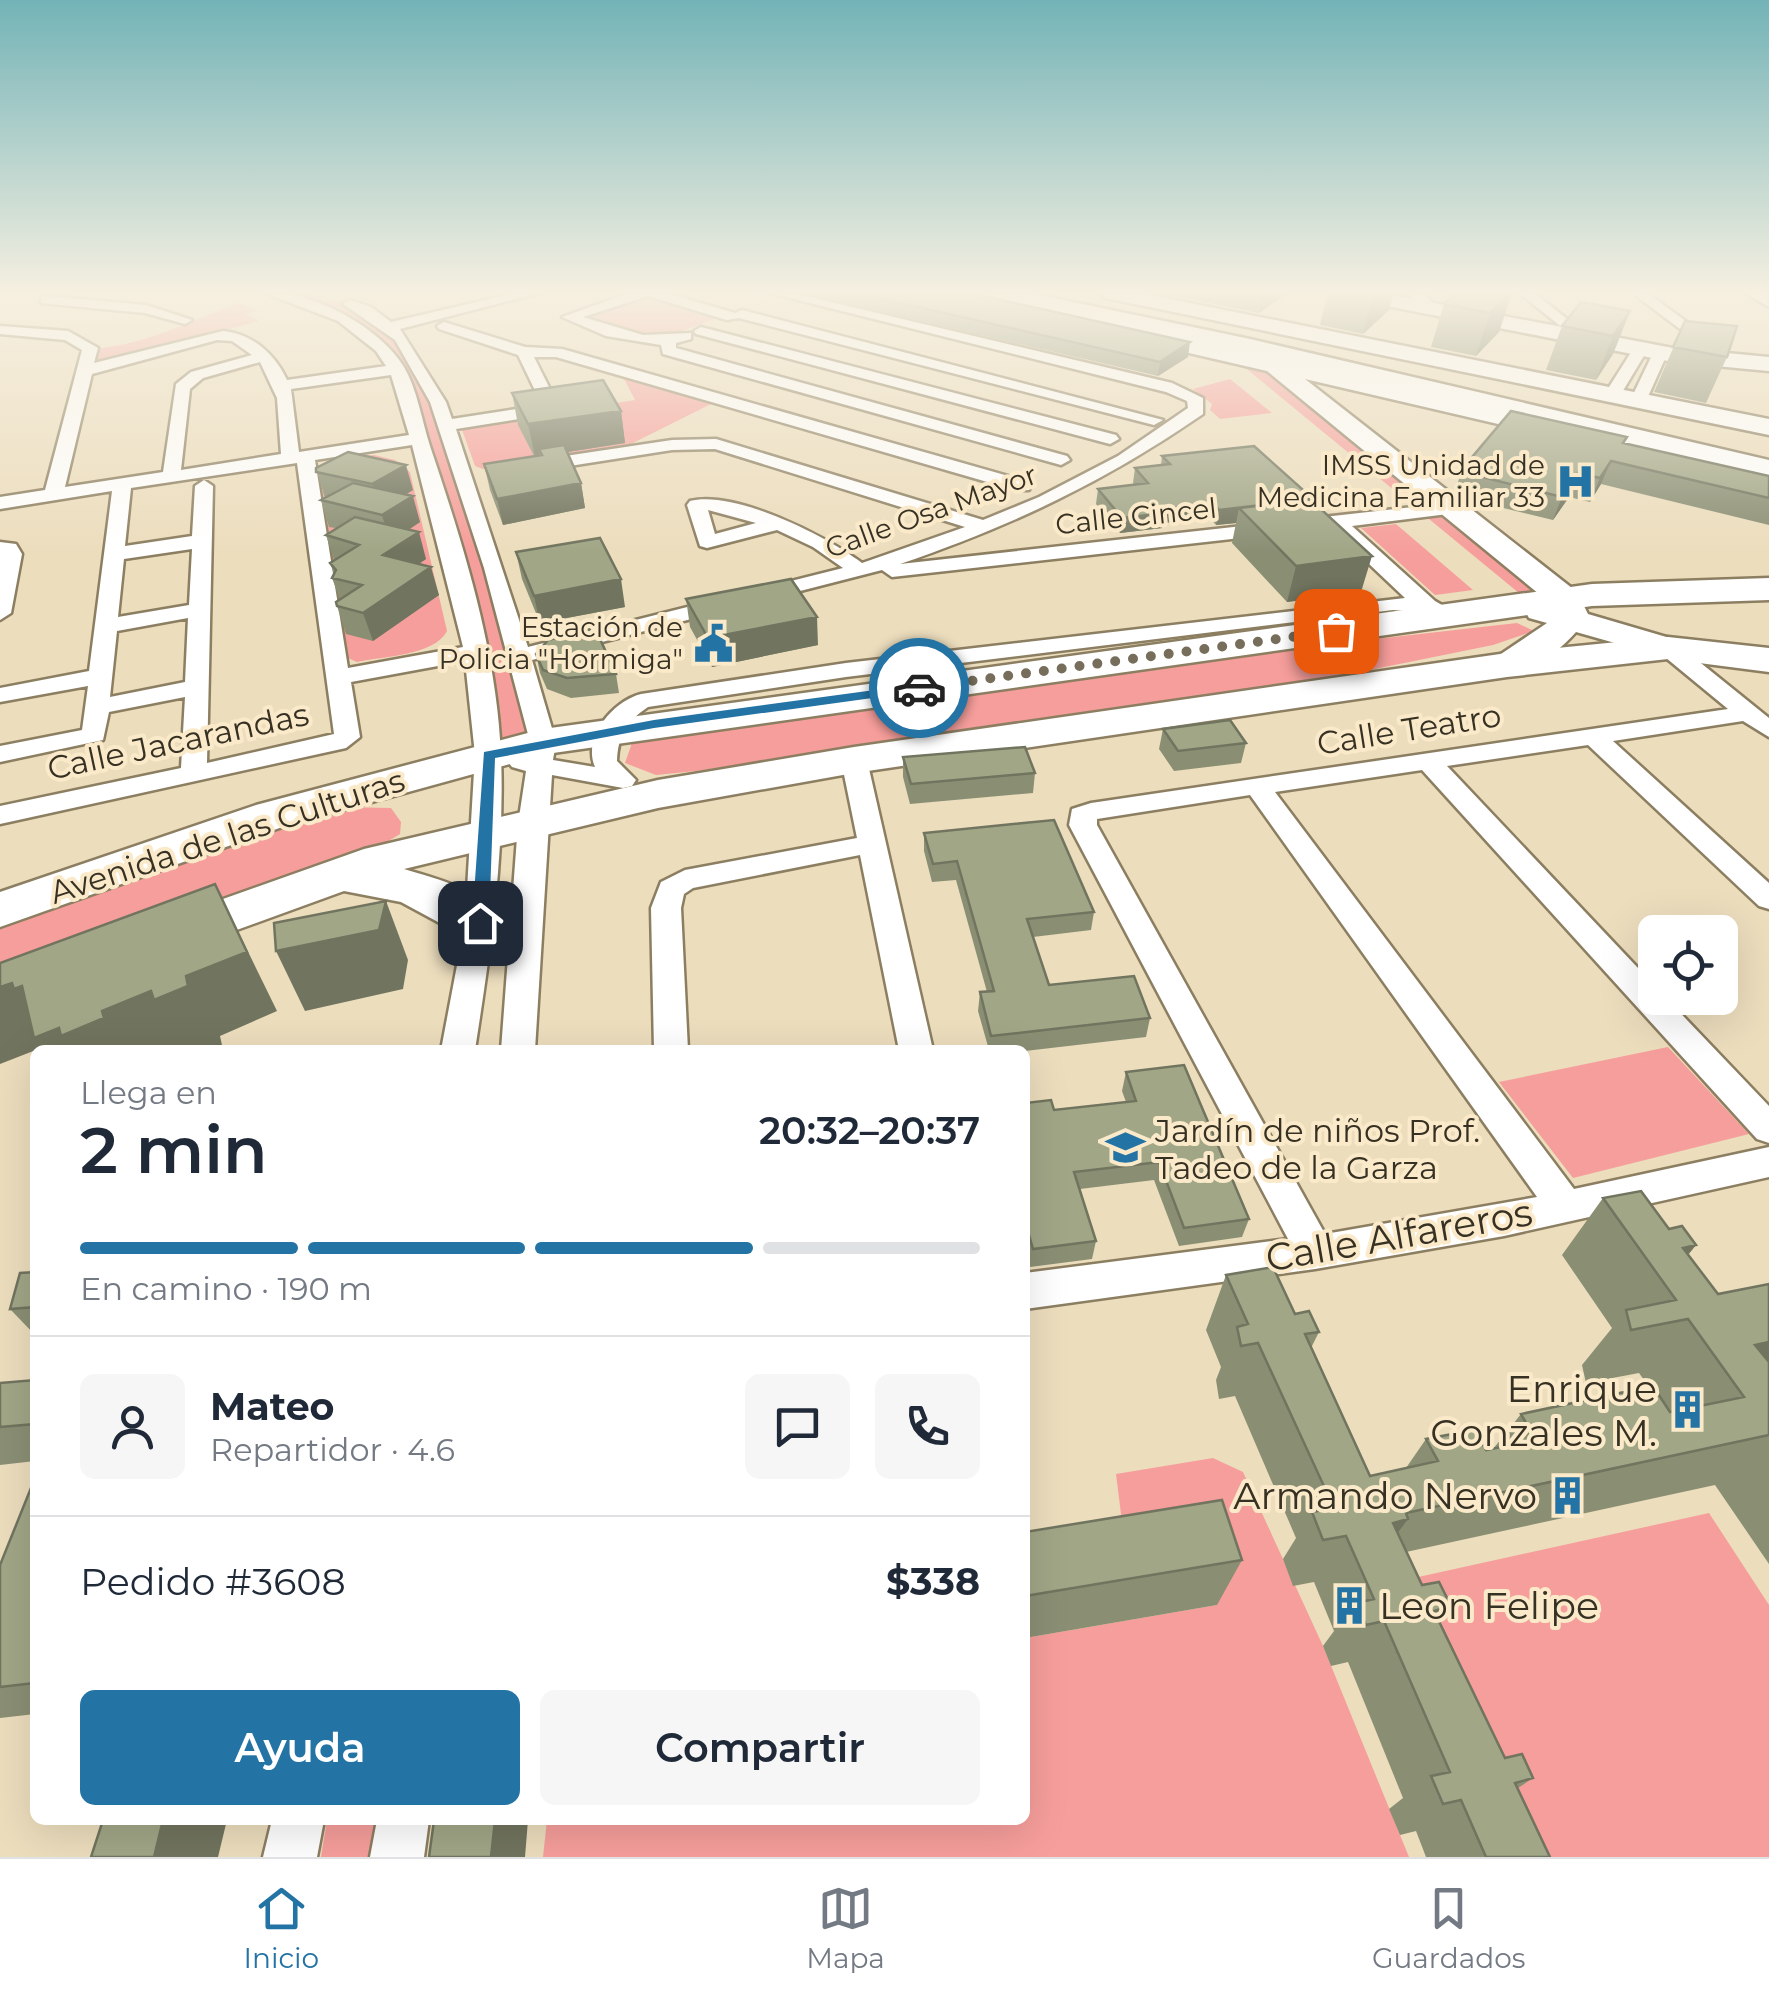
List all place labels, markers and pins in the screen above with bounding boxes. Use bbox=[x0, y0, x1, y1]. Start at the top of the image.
place label: IMSS Unidad de Medicina Familiar 33 bbox=[1256, 448, 1545, 514]
hospital icon: IMSS Unidad de Medicina Familiar 33 bbox=[1554, 460, 1596, 502]
pin bbox=[1294, 589, 1379, 674]
place label: Estación de Policia "Hormiga" bbox=[439, 610, 683, 676]
public building icon: Estación de Policia "Hormiga" bbox=[692, 622, 734, 664]
pin bbox=[438, 881, 523, 966]
place label: Jardín de niños Prof. Tadeo de la Garza bbox=[1154, 1111, 1480, 1187]
school or university icon: Jardín de niños Prof. Tadeo de la Garza bbox=[1104, 1127, 1146, 1169]
place label: Enrique Gonzales M. bbox=[1430, 1365, 1657, 1456]
building icon: Enrique Gonzales M. bbox=[1666, 1389, 1708, 1431]
place label: Armando Nervo bbox=[1233, 1472, 1537, 1519]
building icon: Armando Nervo bbox=[1546, 1474, 1588, 1516]
place label: Leon Felipe bbox=[1379, 1582, 1599, 1629]
building icon: Leon Felipe bbox=[1328, 1584, 1370, 1626]

